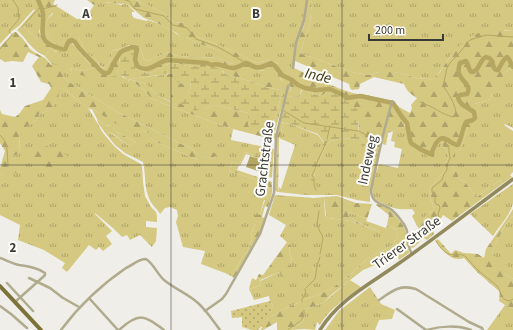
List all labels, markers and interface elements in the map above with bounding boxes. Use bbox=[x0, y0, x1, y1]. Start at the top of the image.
text: A bbox=[81, 5, 90, 23]
text: B bbox=[252, 5, 260, 23]
scale bar bbox=[369, 16, 443, 42]
text: 200 m bbox=[375, 22, 405, 39]
water label: Inde bbox=[303, 63, 333, 89]
text: 1 bbox=[10, 74, 17, 92]
street label: Grachtstraße bbox=[250, 120, 280, 198]
street label: Indeweg bbox=[353, 133, 383, 187]
street label: Trierer Straße bbox=[369, 211, 445, 275]
text: 2 bbox=[10, 239, 17, 257]

